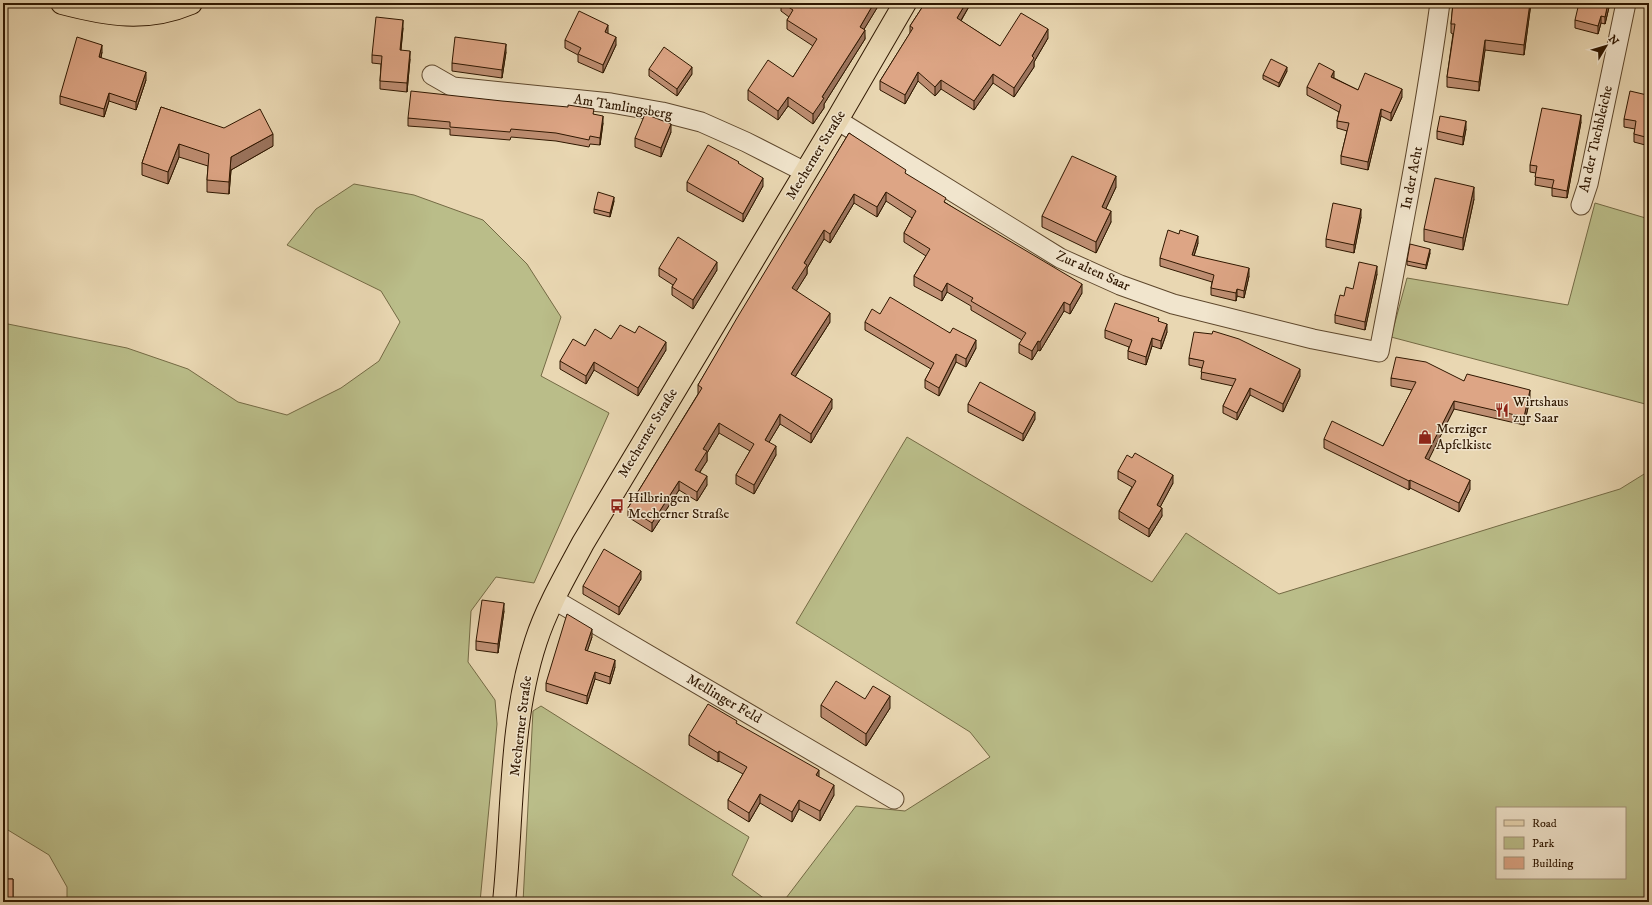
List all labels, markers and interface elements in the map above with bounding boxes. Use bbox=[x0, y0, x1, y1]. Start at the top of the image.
north arrow bbox=[1586, 26, 1626, 66]
text: N bbox=[1605, 33, 1621, 48]
street label: An der Tuchbleiche bbox=[1575, 84, 1617, 194]
street label: Am Tamlingsberg bbox=[573, 90, 674, 124]
street label: Mecherner Straße bbox=[782, 107, 850, 203]
street label: In der Acht bbox=[1397, 144, 1427, 211]
street label: Zur alten Saar bbox=[1053, 247, 1134, 296]
street label: Mecherner Straße bbox=[614, 385, 682, 481]
place label: Wirtshaus zur Saar bbox=[1512, 393, 1569, 427]
restaurant icon: Wirtshaus zur Saar bbox=[1494, 402, 1510, 418]
place label: Merziger Apfelkiste bbox=[1436, 420, 1492, 454]
shop icon: Merziger Apfelkiste bbox=[1417, 429, 1433, 445]
place label: Hilbringen Mecherner Straße bbox=[628, 489, 729, 523]
bus stop icon: Hilbringen Mecherner Straße bbox=[609, 498, 625, 514]
street label: Mellinger Feld bbox=[683, 670, 765, 728]
street label: Mecherner Straße bbox=[506, 674, 536, 777]
legend bbox=[1496, 807, 1626, 879]
text: Road bbox=[1532, 816, 1557, 831]
text: Park bbox=[1532, 836, 1554, 851]
text: Building bbox=[1532, 856, 1573, 871]

